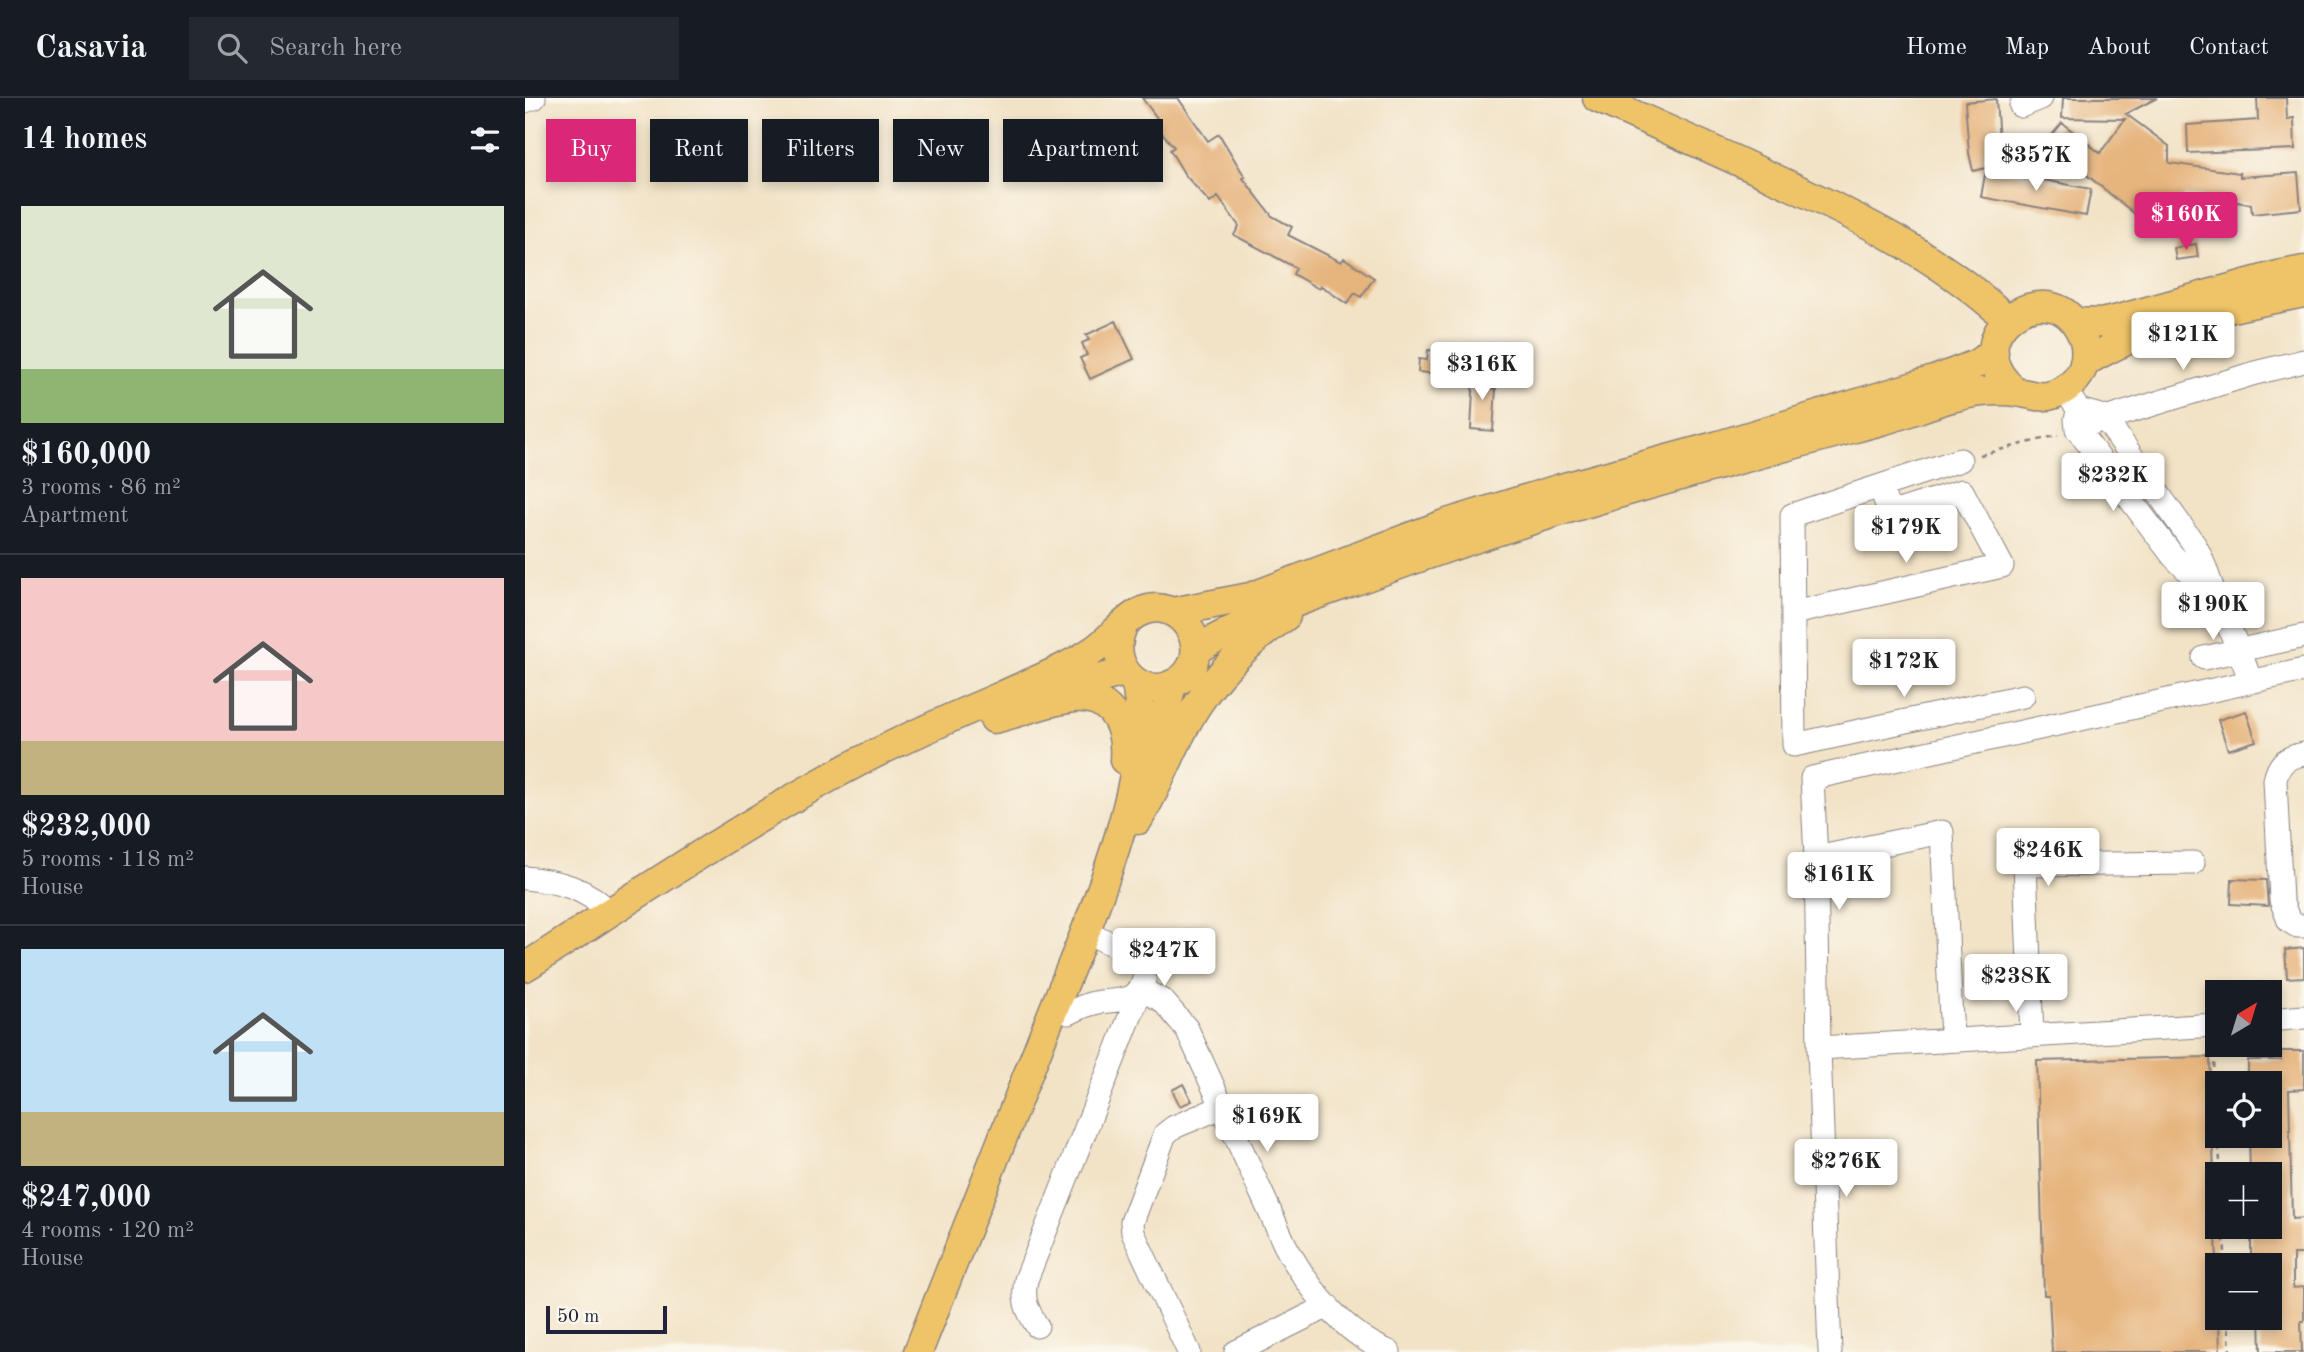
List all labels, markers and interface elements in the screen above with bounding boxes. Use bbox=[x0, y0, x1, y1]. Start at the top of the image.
search box bbox=[189, 17, 679, 80]
icon: search bbox=[213, 29, 251, 67]
text: Casavia bbox=[35, 32, 147, 65]
text: Search here bbox=[269, 35, 402, 61]
text: Home bbox=[1906, 36, 1967, 60]
text: Map bbox=[2005, 36, 2049, 60]
text: About bbox=[2087, 36, 2151, 60]
text: Contact bbox=[2189, 36, 2269, 60]
chip: Buy bbox=[546, 119, 636, 182]
chip: Rent bbox=[650, 119, 748, 182]
chip: Filters bbox=[762, 119, 879, 182]
chip: New bbox=[893, 119, 989, 182]
chip: Apartment bbox=[1003, 119, 1163, 182]
icon: filters bbox=[466, 121, 504, 159]
text: 14 homes bbox=[21, 125, 147, 155]
pin: $357K bbox=[1987, 134, 2085, 193]
text: $357K bbox=[2000, 144, 2072, 167]
pin: $160K bbox=[2137, 192, 2235, 252]
text: $160K bbox=[2150, 203, 2222, 226]
icon: home bbox=[200, 251, 326, 377]
pin: $121K bbox=[2134, 313, 2232, 372]
text: $121K bbox=[2147, 323, 2219, 346]
pin: $316K bbox=[1433, 342, 1531, 402]
text: $316K bbox=[1446, 353, 1518, 376]
text: $160,000 bbox=[21, 440, 151, 470]
pin: $232K bbox=[2064, 454, 2162, 513]
text: $232K bbox=[2077, 464, 2149, 487]
text: 3 rooms · 86 m² bbox=[21, 476, 181, 499]
text: Apartment bbox=[21, 504, 129, 527]
pin: $179K bbox=[1857, 505, 1955, 565]
text: $179K bbox=[1870, 516, 1942, 539]
pin: $190K bbox=[2164, 582, 2262, 642]
text: $190K bbox=[2177, 593, 2249, 616]
icon: home bbox=[200, 623, 326, 749]
pin: $172K bbox=[1855, 640, 1953, 699]
text: $172K bbox=[1868, 650, 1940, 673]
text: $232,000 bbox=[21, 812, 151, 842]
pin: $246K bbox=[1999, 828, 2097, 888]
text: $246K bbox=[2012, 839, 2084, 862]
text: 5 rooms · 118 m² bbox=[21, 848, 194, 871]
pin: $161K bbox=[1790, 852, 1888, 912]
text: $161K bbox=[1803, 863, 1875, 886]
text: House bbox=[21, 876, 83, 899]
pin: $247K bbox=[1115, 928, 1213, 988]
text: $247K bbox=[1128, 939, 1200, 962]
pin: $238K bbox=[1967, 954, 2065, 1014]
text: $238K bbox=[1980, 965, 2052, 988]
north arrow bbox=[2205, 980, 2282, 1057]
map controls bbox=[2205, 980, 2282, 1330]
icon: home bbox=[200, 994, 326, 1120]
button: locate bbox=[2205, 1071, 2282, 1148]
pin: $169K bbox=[1218, 1094, 1316, 1154]
text: $169K bbox=[1231, 1105, 1303, 1128]
pin: $276K bbox=[1797, 1140, 1895, 1199]
text: $276K bbox=[1810, 1150, 1882, 1173]
button: + bbox=[2205, 1162, 2282, 1239]
text: $247,000 bbox=[21, 1183, 151, 1213]
text: 4 rooms · 120 m² bbox=[21, 1219, 194, 1242]
text: House bbox=[21, 1247, 83, 1270]
button: − bbox=[2205, 1253, 2282, 1330]
scale bar bbox=[546, 1303, 667, 1335]
text: 50 m bbox=[557, 1308, 599, 1327]

